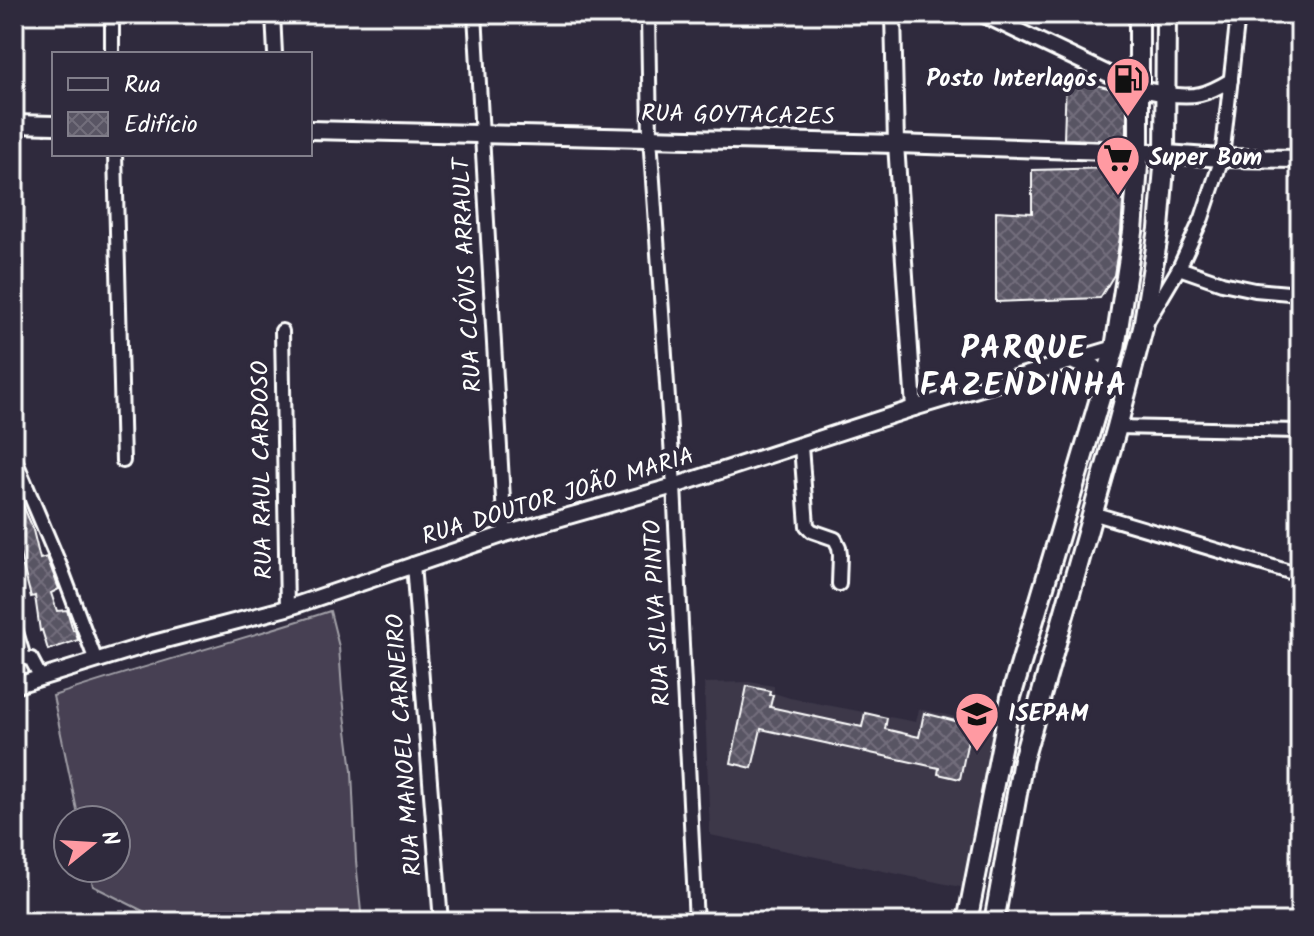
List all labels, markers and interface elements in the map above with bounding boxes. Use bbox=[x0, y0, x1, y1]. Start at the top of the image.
legend bbox=[52, 52, 312, 156]
fuel station icon: Posto Interlagos bbox=[1104, 55, 1152, 118]
place label: Posto Interlagos bbox=[926, 60, 1097, 99]
text: Rua bbox=[124, 66, 161, 105]
street label: RUA GOYTACAZES bbox=[641, 95, 835, 137]
text: Edifício bbox=[124, 106, 198, 145]
supermarket icon: Super Bom bbox=[1094, 134, 1142, 197]
place label: Super Bom bbox=[1149, 139, 1262, 178]
street label: RUA CLÓVIS ARRAULT bbox=[442, 155, 494, 393]
district label: PARQUE FAZENDINHA bbox=[920, 324, 1128, 412]
street label: RUA RAUL CARDOSO bbox=[242, 360, 284, 580]
street label: RUA DOUTOR JOÃO MARIA bbox=[417, 437, 699, 557]
street label: RUA SILVA PINTO bbox=[634, 518, 682, 707]
street label: RUA MANOEL CARNEIRO bbox=[376, 612, 434, 878]
school or university icon: ISEPAM bbox=[953, 690, 1001, 753]
place label: ISEPAM bbox=[1008, 695, 1089, 734]
north arrow bbox=[52, 804, 132, 884]
text: N bbox=[90, 827, 127, 851]

